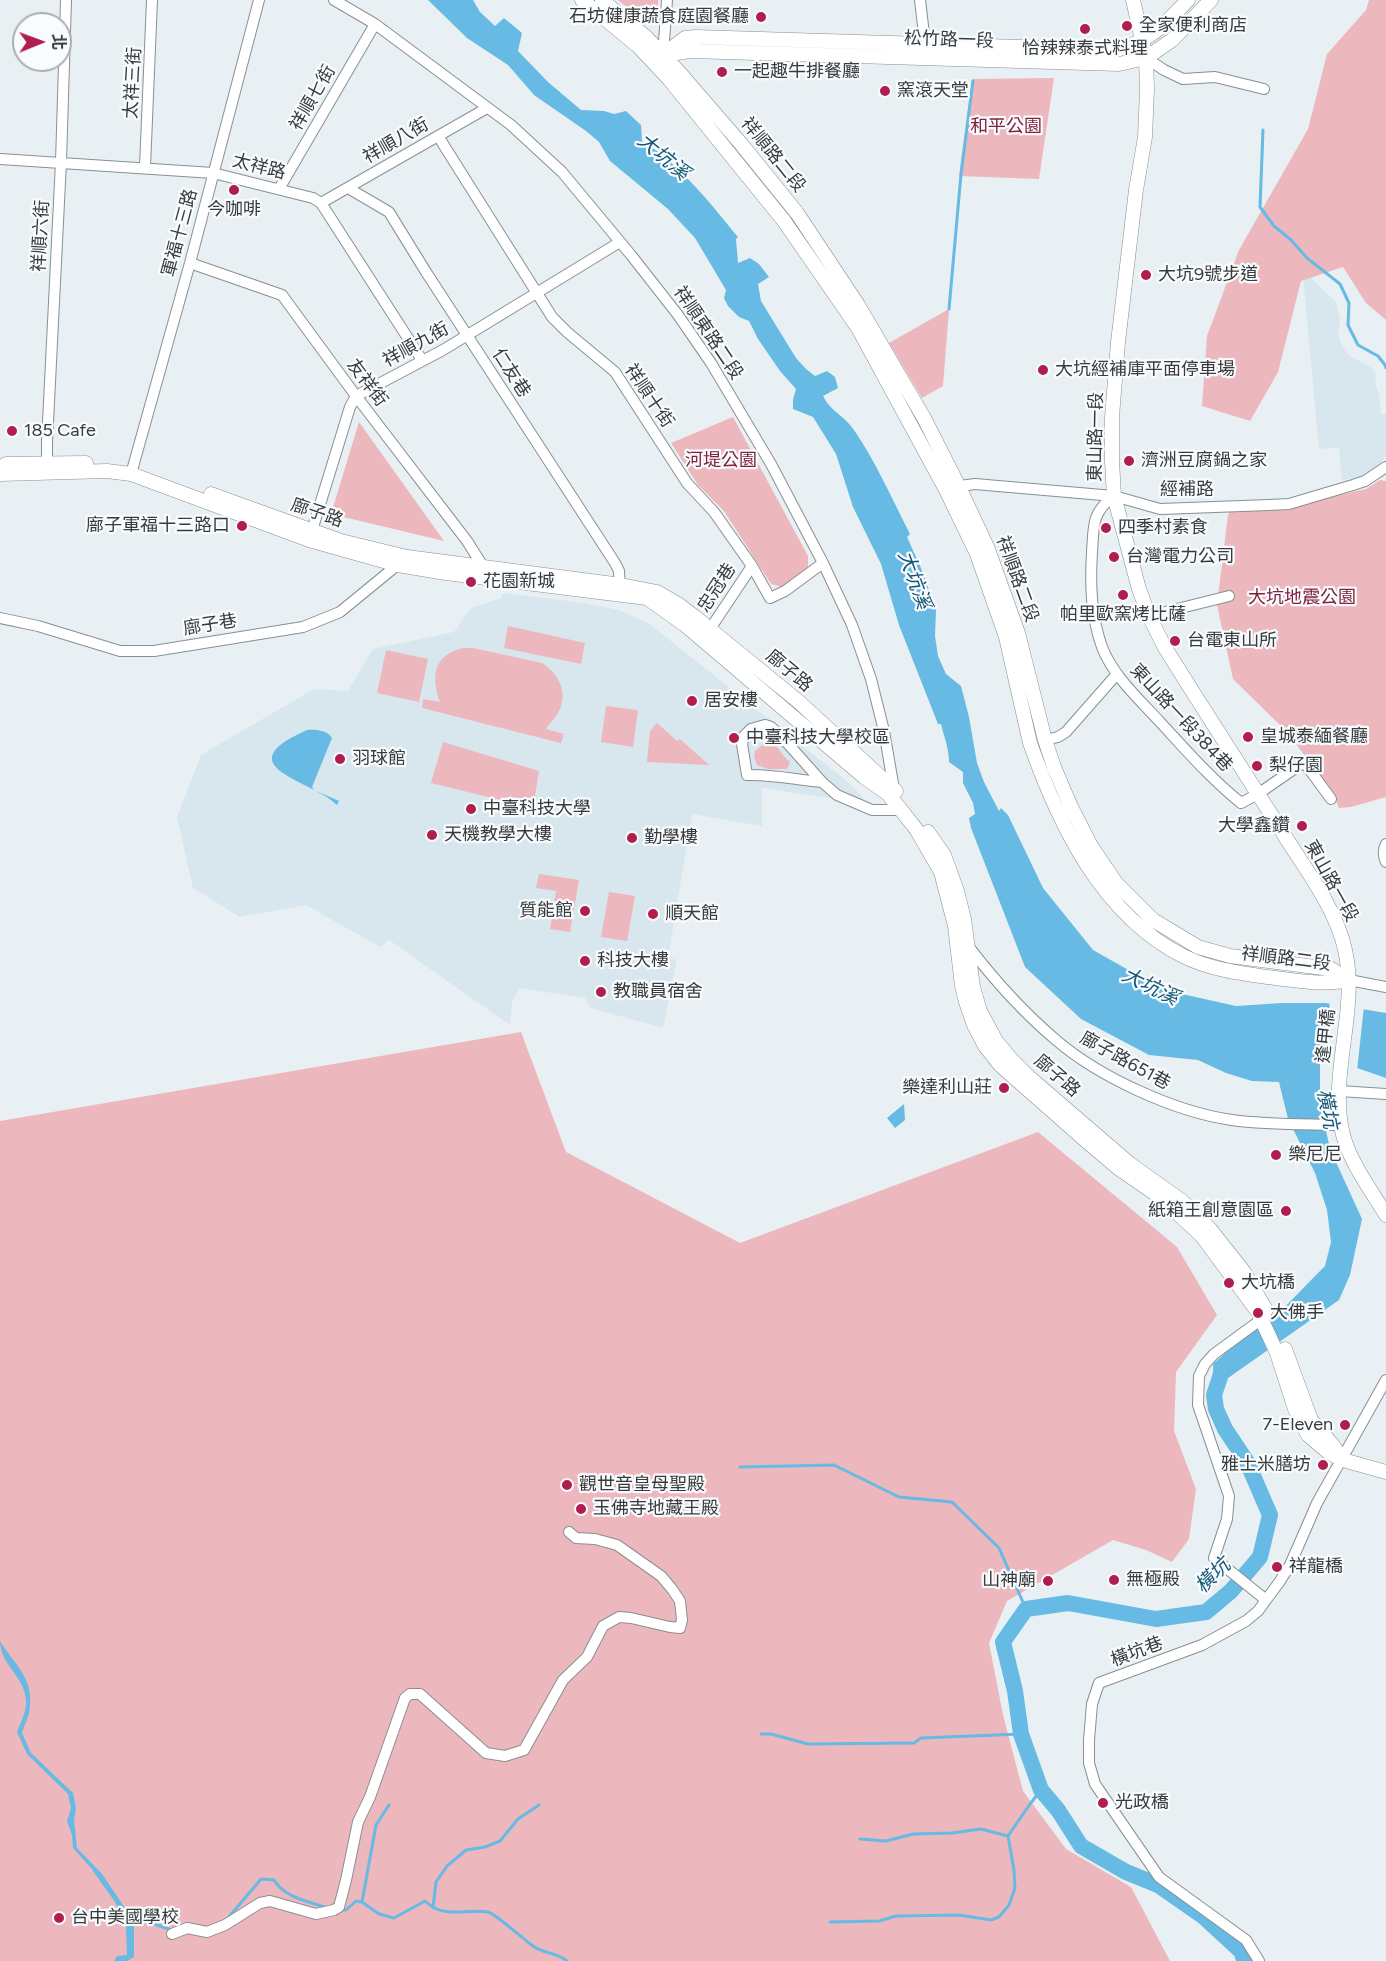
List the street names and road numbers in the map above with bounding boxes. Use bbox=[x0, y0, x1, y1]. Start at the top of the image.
street label: 松竹路一段 bbox=[904, 28, 994, 52]
street label: 太祥三街 bbox=[120, 46, 146, 120]
street label: 祥順七街 bbox=[286, 61, 340, 135]
street label: 祥順路二段 bbox=[736, 113, 810, 197]
street label: 祥順八街 bbox=[359, 114, 433, 168]
street label: 太祥路 bbox=[230, 150, 288, 184]
street label: 軍福十三路 bbox=[158, 187, 202, 279]
street label: 祥順六街 bbox=[28, 199, 54, 273]
street label: 祥順東路二段 bbox=[669, 282, 747, 384]
street label: 祥順九街 bbox=[379, 318, 453, 372]
street label: 仁友巷 bbox=[487, 344, 535, 402]
street label: 友祥街 bbox=[342, 355, 392, 411]
street label: 祥順十街 bbox=[620, 360, 678, 432]
street label: 東山路一段 bbox=[1084, 392, 1108, 482]
street label: 經補路 bbox=[1160, 479, 1214, 501]
street label: 廍子路 bbox=[288, 494, 346, 532]
street label: 祥順路二段 bbox=[991, 533, 1043, 625]
street label: 忠冠巷 bbox=[693, 559, 741, 617]
street label: 廍子巷 bbox=[182, 610, 238, 640]
street label: 廍子路 bbox=[761, 645, 817, 697]
street label: 東山路一段384巷 bbox=[1125, 659, 1237, 777]
street label: 東山路一段 bbox=[1300, 836, 1362, 926]
street label: 祥順路二段 bbox=[1240, 943, 1332, 975]
street label: 逢甲橋 bbox=[1312, 1008, 1340, 1064]
street label: 廍子路651巷 bbox=[1076, 1027, 1174, 1095]
street label: 廍子路 bbox=[1030, 1050, 1084, 1102]
street label: 橫坑巷 bbox=[1108, 1633, 1166, 1671]

